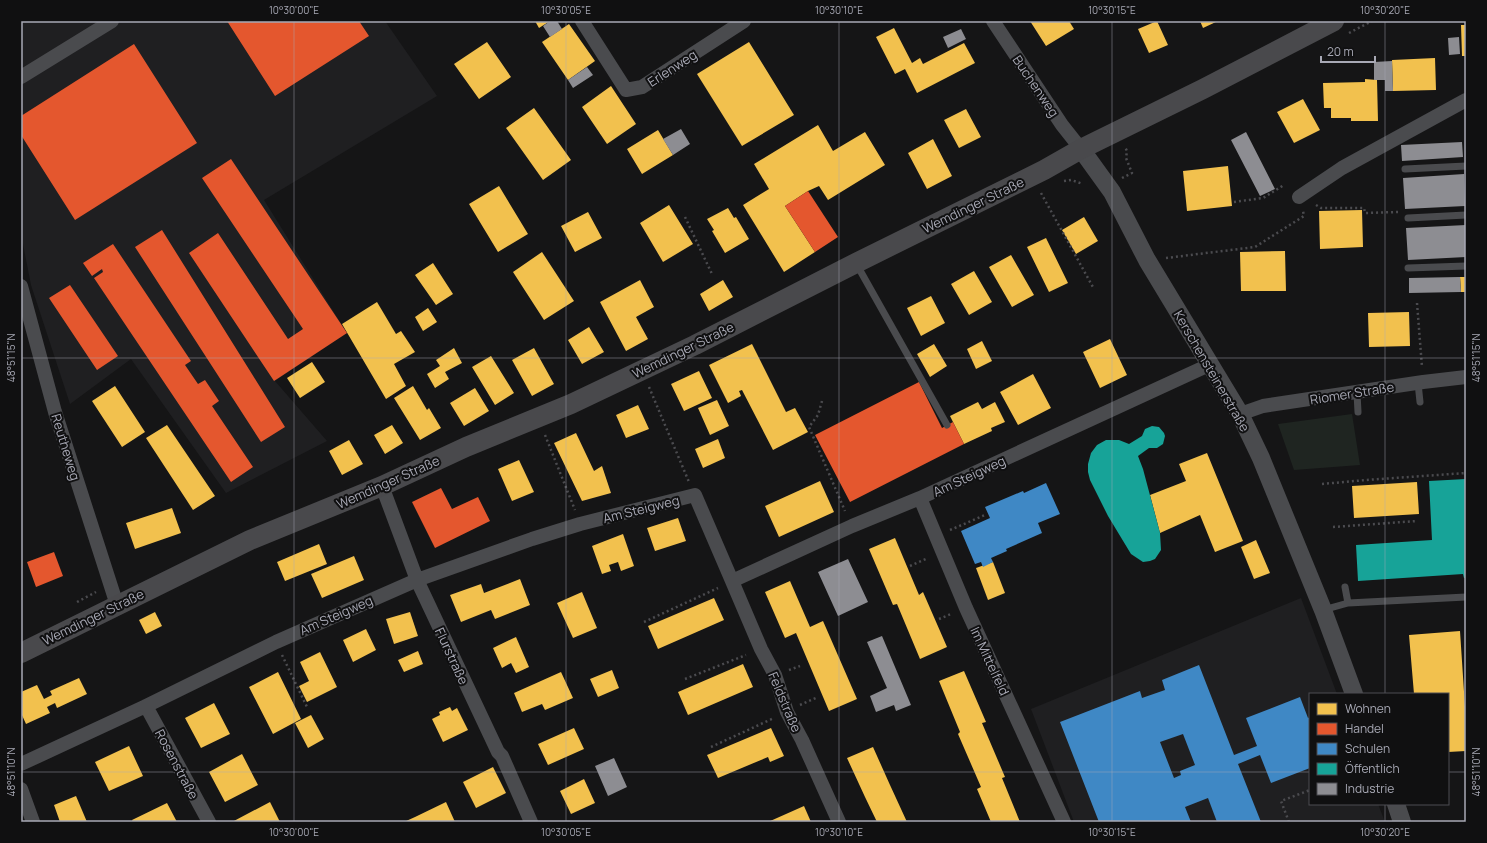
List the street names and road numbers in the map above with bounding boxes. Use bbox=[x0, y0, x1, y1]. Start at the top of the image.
street label: Erlenweg bbox=[644, 45, 700, 91]
street label: Buchenweg bbox=[1009, 52, 1063, 120]
street label: Wemdinger Straße bbox=[919, 172, 1027, 237]
street label: Kerschensteinerstraße bbox=[1170, 307, 1254, 435]
street label: Wemdinger Straße bbox=[629, 317, 737, 382]
street label: Riomer Straße bbox=[1309, 377, 1396, 409]
street label: Reutheweg bbox=[47, 411, 85, 483]
street label: Wemdinger Straße bbox=[334, 451, 443, 513]
street label: Am Steigweg bbox=[930, 451, 1008, 501]
street label: Am Steigweg bbox=[601, 491, 681, 527]
street label: Wemdinger Straße bbox=[39, 584, 147, 649]
street label: Am Steigweg bbox=[297, 591, 375, 639]
street label: Im Mittelfeld bbox=[966, 624, 1014, 698]
street label: Flurstraße bbox=[431, 625, 473, 688]
street label: Feldstraße bbox=[764, 669, 806, 735]
street label: Rosenstraße bbox=[151, 726, 203, 802]

